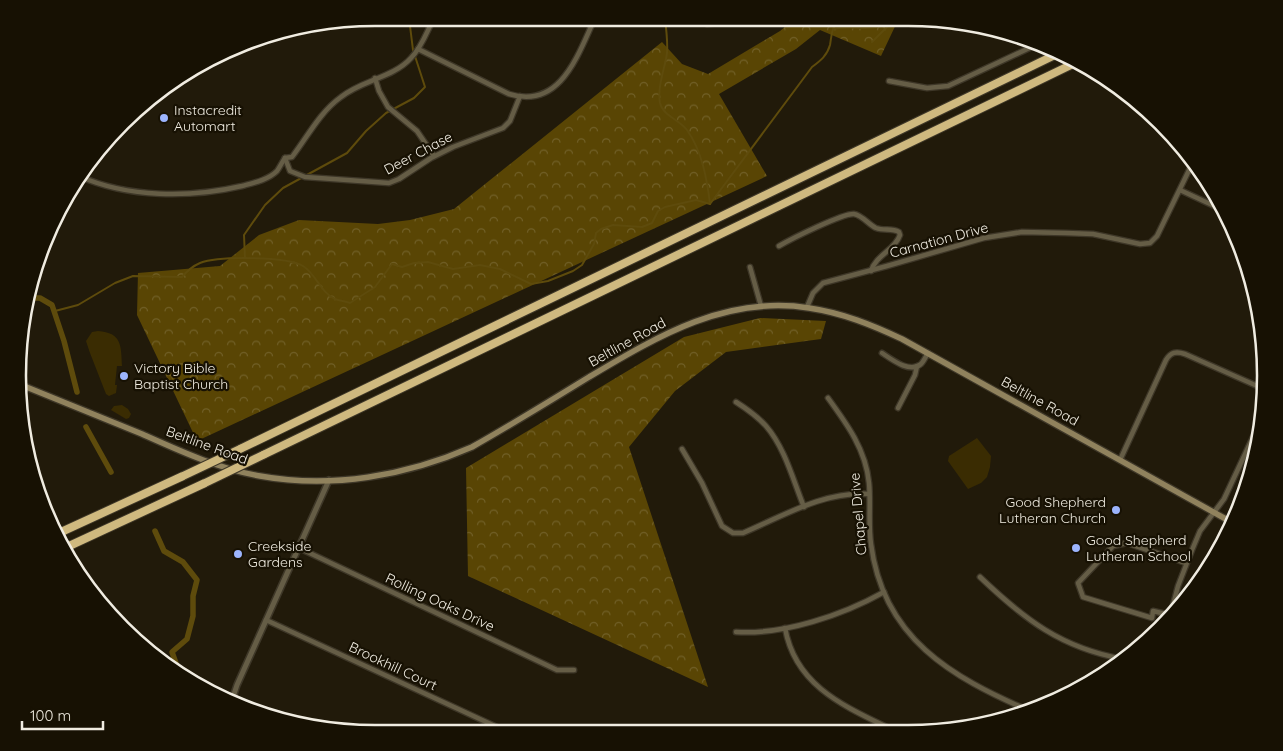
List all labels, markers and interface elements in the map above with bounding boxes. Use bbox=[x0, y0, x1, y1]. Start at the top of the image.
place label: Instacredit Automart bbox=[174, 101, 242, 135]
marker: Instacredit Automart bbox=[158, 112, 170, 124]
street label: Deer Chase bbox=[381, 127, 456, 179]
street label: Carnation Drive bbox=[888, 218, 990, 262]
street label: Beltline Road bbox=[585, 313, 669, 371]
place label: Victory Bible Baptist Church bbox=[134, 359, 228, 393]
marker: Victory Bible Baptist Church bbox=[118, 370, 130, 382]
street label: Beltline Road bbox=[998, 372, 1082, 430]
street label: Beltline Road bbox=[164, 422, 250, 468]
street label: Chapel Drive bbox=[845, 472, 871, 556]
place label: Good Shepherd Lutheran Church bbox=[999, 493, 1106, 527]
marker: Good Shepherd Lutheran Church bbox=[1110, 504, 1122, 516]
place label: Good Shepherd Lutheran School bbox=[1086, 531, 1191, 565]
place label: Creekside Gardens bbox=[248, 537, 312, 571]
marker: Good Shepherd Lutheran School bbox=[1070, 542, 1082, 554]
marker: Creekside Gardens bbox=[232, 548, 244, 560]
street label: Rolling Oaks Drive bbox=[382, 569, 498, 635]
street label: Brookhill Court bbox=[346, 638, 440, 694]
scale bar bbox=[22, 698, 104, 730]
text: 100 m bbox=[30, 706, 71, 725]

